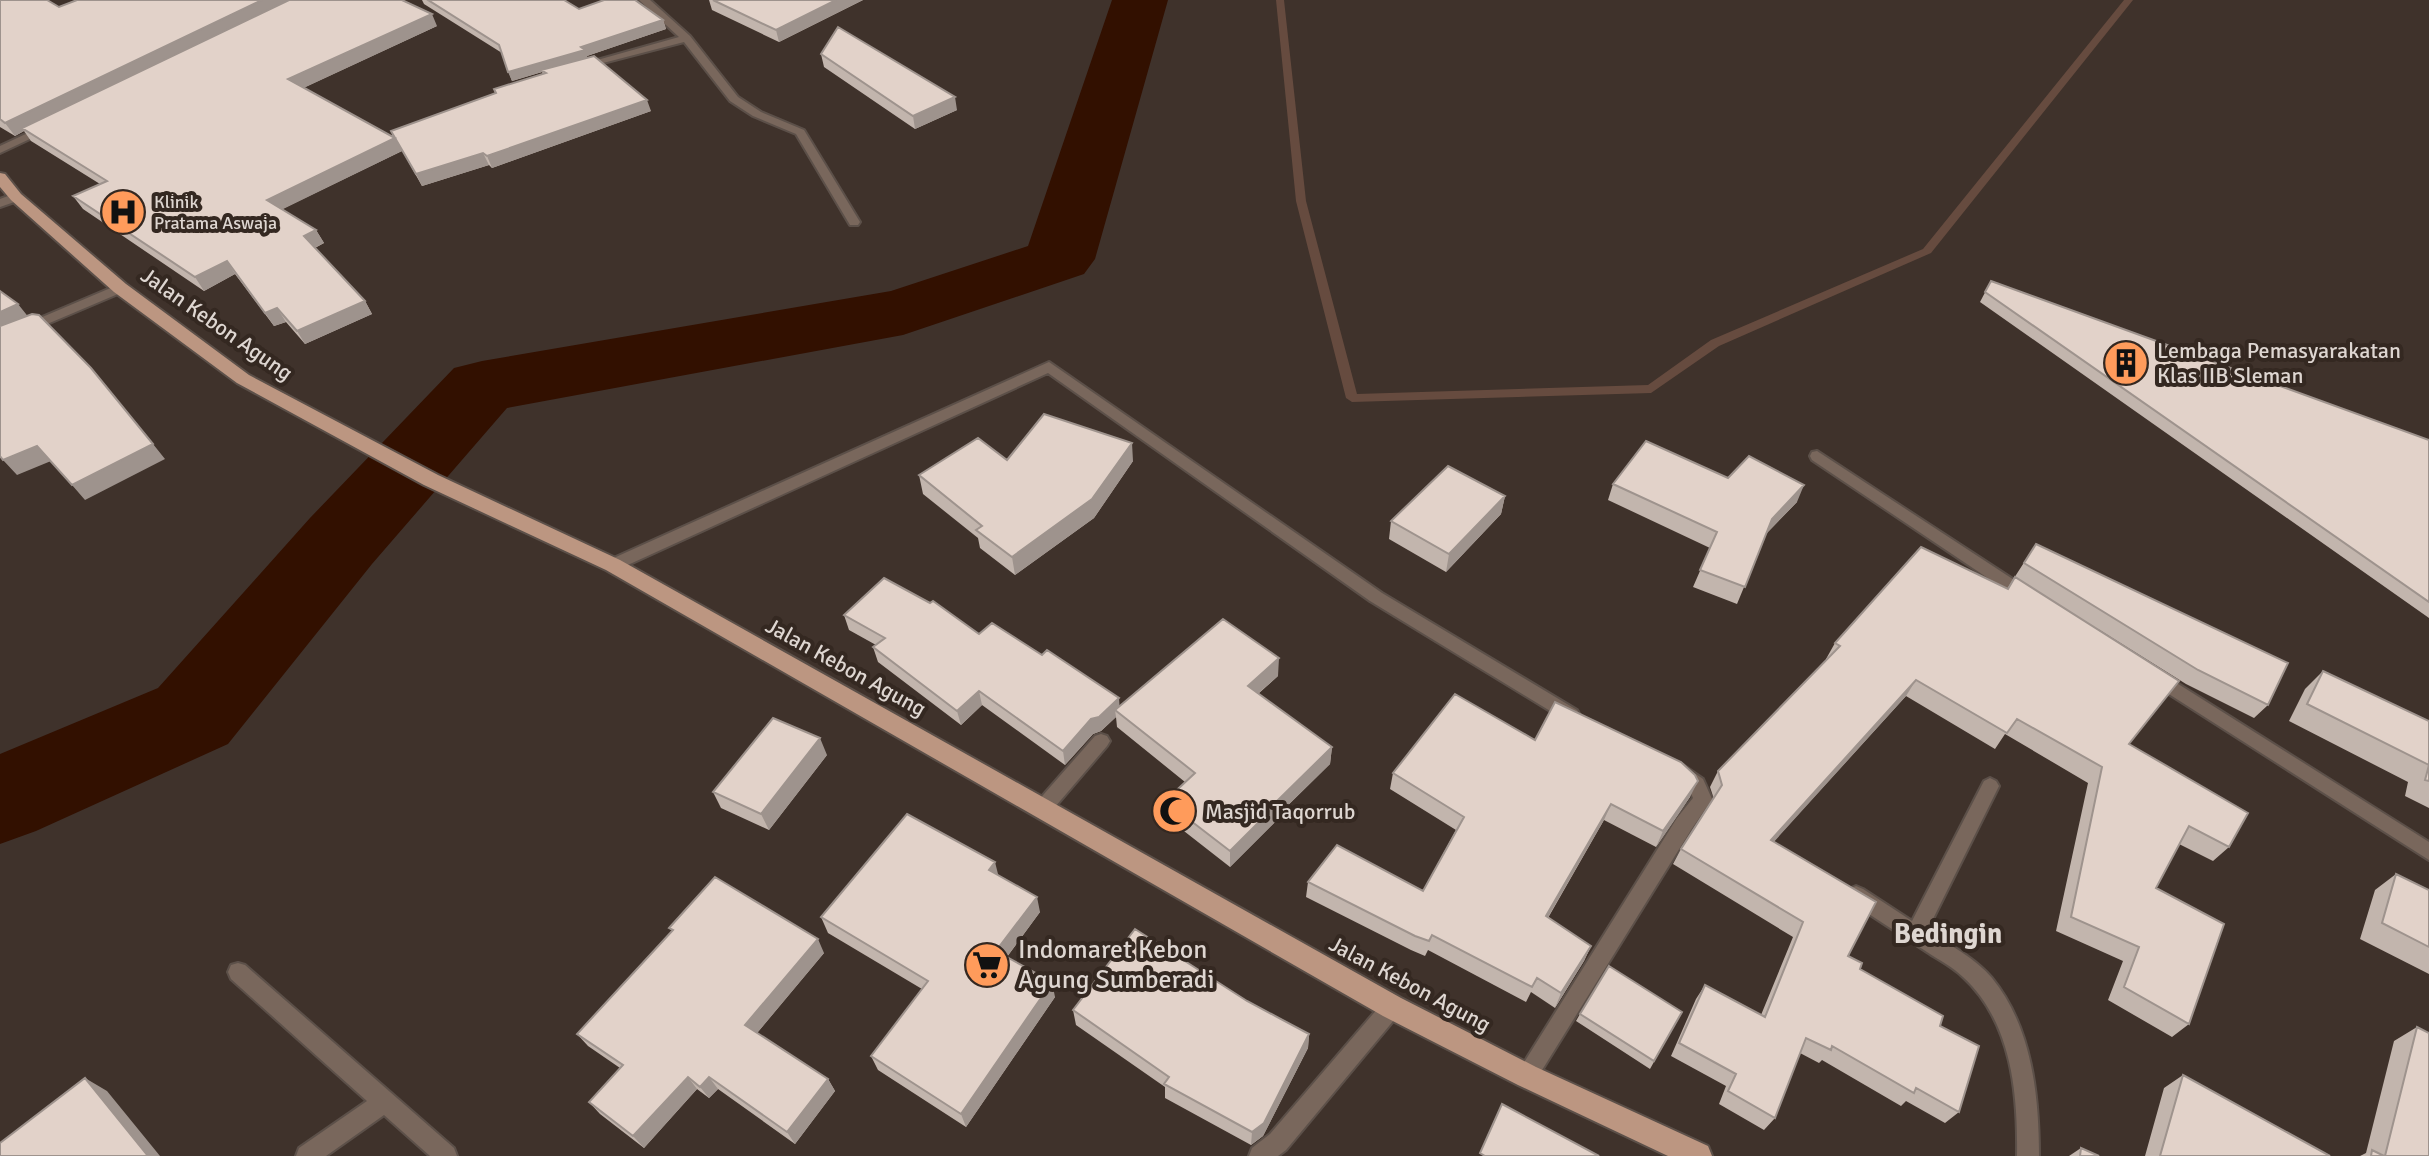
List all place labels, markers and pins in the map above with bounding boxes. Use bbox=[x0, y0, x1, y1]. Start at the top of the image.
hospital icon: Klinik Pratama Aswaja bbox=[99, 188, 147, 236]
place label: Klinik Pratama Aswaja bbox=[154, 191, 277, 234]
place label: Lembaga Pemasyarakatan Klas IIB Sleman bbox=[2157, 337, 2401, 389]
building icon: Lembaga Pemasyarakatan Klas IIB Sleman bbox=[2102, 339, 2150, 387]
mosque icon: Masjid Taqorrub bbox=[1150, 787, 1198, 835]
place label: Masjid Taqorrub bbox=[1205, 798, 1355, 825]
place label: Indomaret Kebon Agung Sumberadi bbox=[1018, 934, 1215, 996]
supermarket icon: Indomaret Kebon Agung Sumberadi bbox=[963, 941, 1011, 989]

